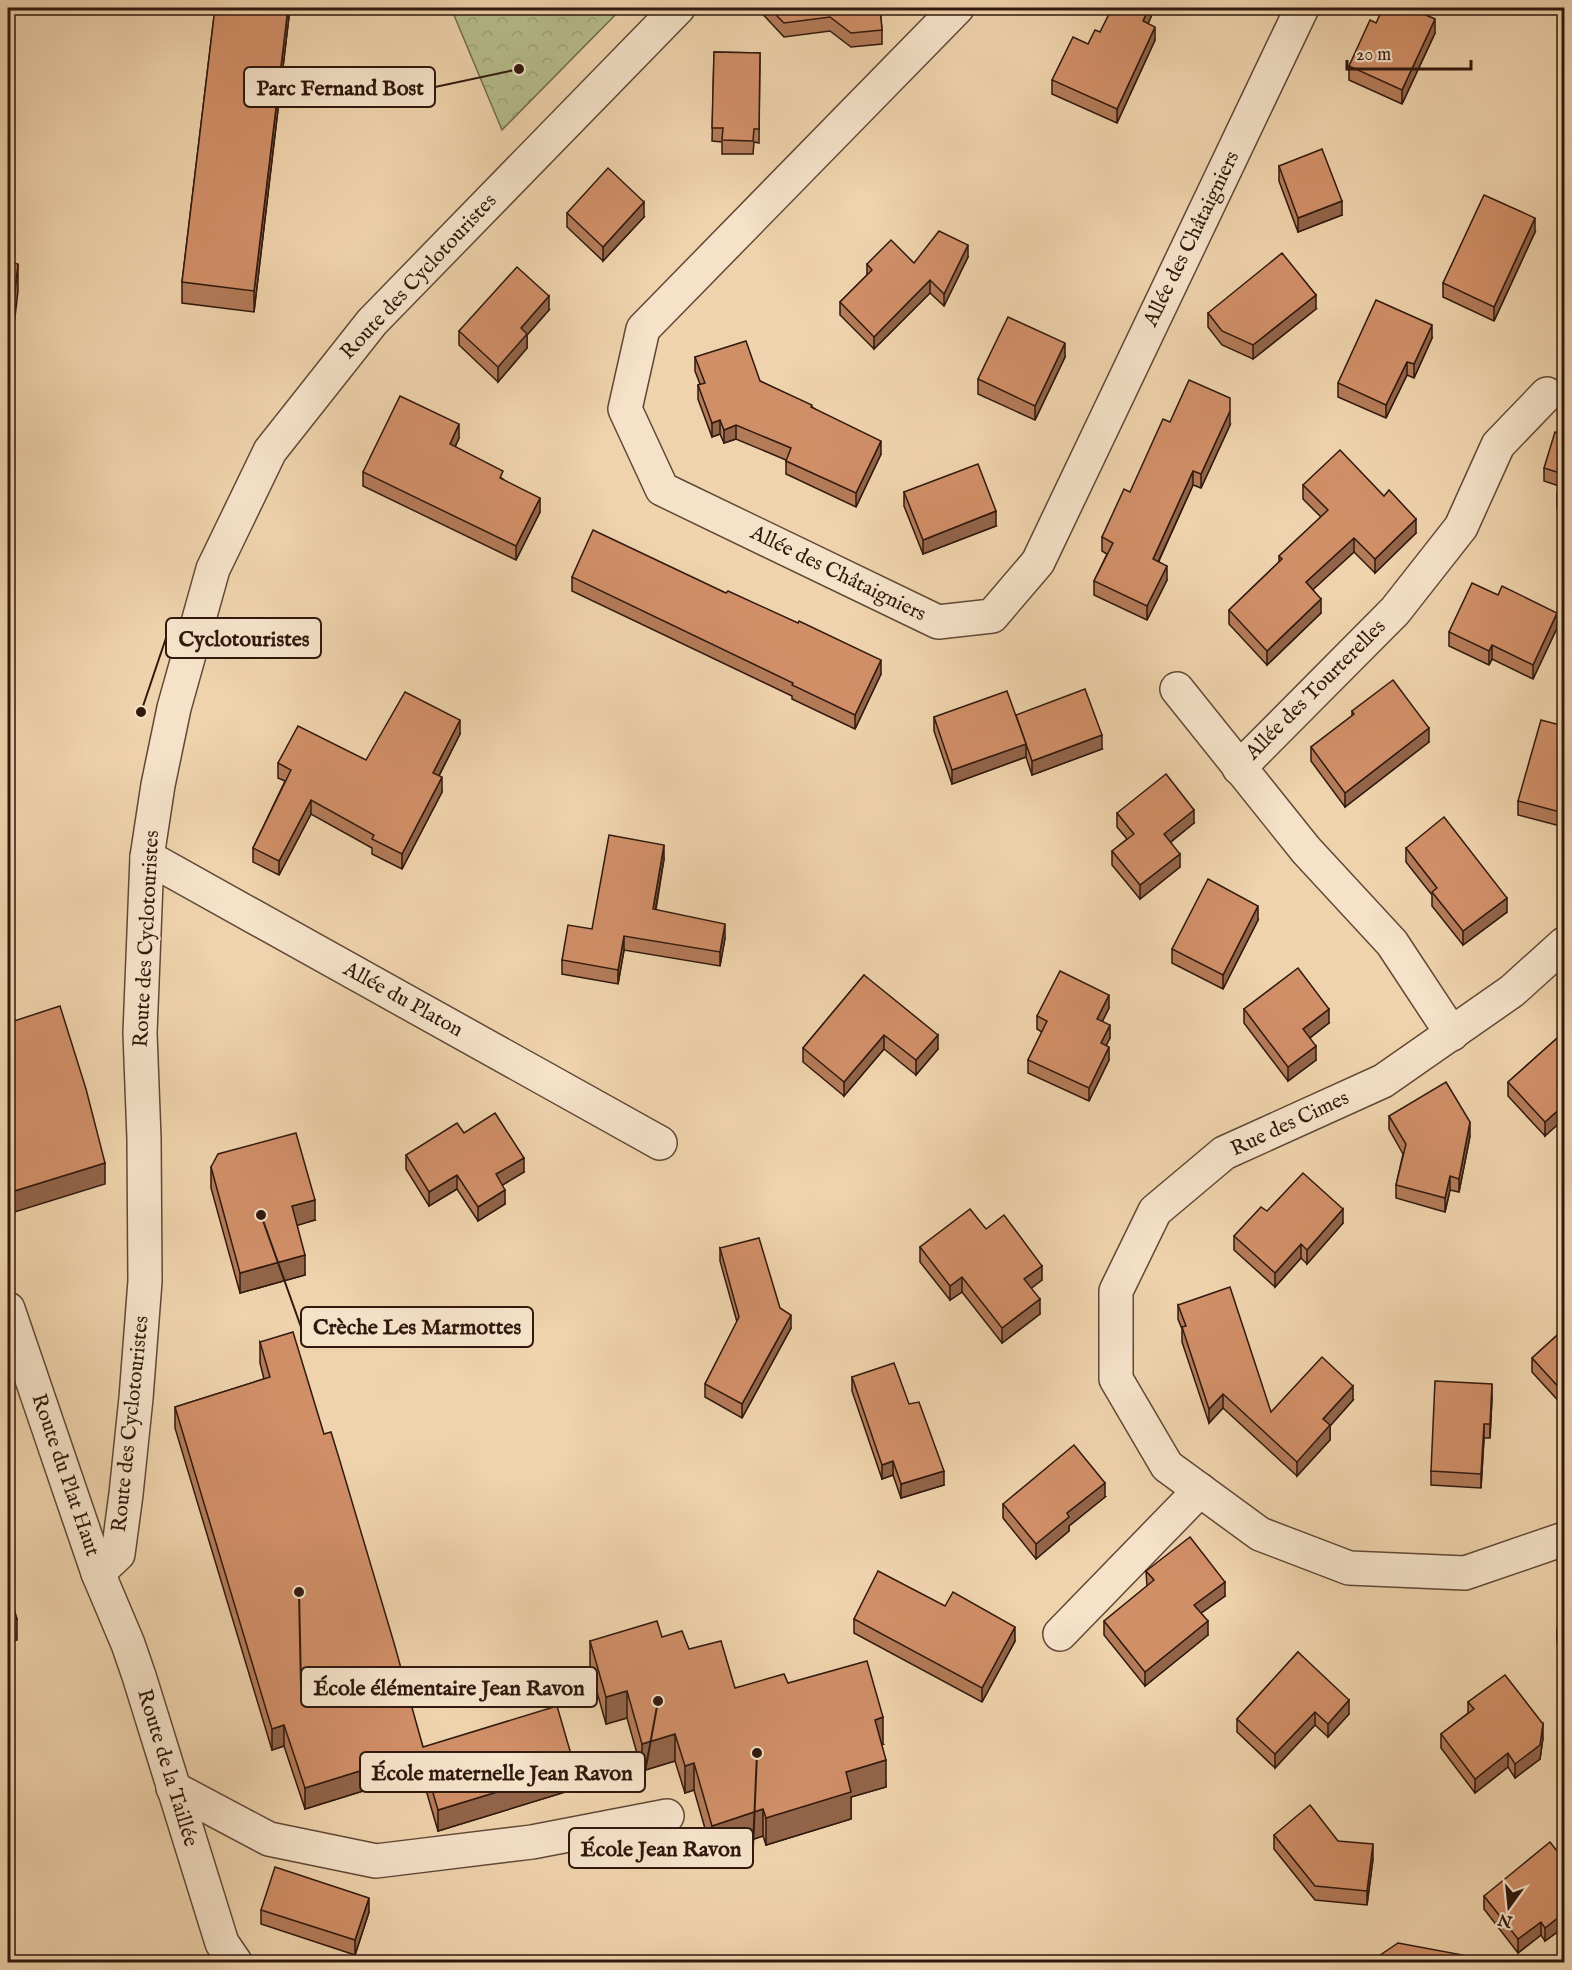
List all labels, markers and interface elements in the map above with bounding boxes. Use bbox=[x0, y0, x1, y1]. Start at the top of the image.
scale bar bbox=[1347, 33, 1472, 71]
text: 20 m bbox=[1356, 44, 1391, 67]
callout: Parc Fernand Bost bbox=[244, 67, 435, 107]
text: Parc Fernand Bost bbox=[256, 75, 424, 103]
street label: Allée des Châtaigniers bbox=[1137, 147, 1246, 332]
street label: Route des Cyclotouristes bbox=[335, 188, 503, 366]
street label: Allée des Châtaigniers bbox=[745, 519, 930, 628]
street label: Allée des Tourterelles bbox=[1239, 614, 1392, 767]
callout: Cyclotouristes bbox=[166, 618, 321, 658]
text: Cyclotouristes bbox=[178, 626, 310, 654]
street label: Route des Cyclotouristes bbox=[128, 830, 166, 1048]
street label: Allée du Platon bbox=[338, 956, 468, 1044]
street label: Rue des Cimes bbox=[1227, 1085, 1353, 1163]
callout: Crèche Les Marmottes bbox=[301, 1307, 533, 1347]
street label: Route des Cyclotouristes bbox=[106, 1314, 156, 1534]
text: Crèche Les Marmottes bbox=[313, 1314, 521, 1342]
street label: Route du Plat Haut bbox=[25, 1390, 105, 1560]
callout: École élémentaire Jean Ravon bbox=[301, 1667, 597, 1707]
text: École élémentaire Jean Ravon bbox=[313, 1675, 585, 1703]
street label: Route de la Taillée bbox=[130, 1686, 204, 1850]
callout: École maternelle Jean Ravon bbox=[360, 1752, 645, 1792]
text: École maternelle Jean Ravon bbox=[371, 1760, 633, 1788]
callout: École Jean Ravon bbox=[569, 1828, 753, 1868]
text: École Jean Ravon bbox=[581, 1836, 742, 1864]
north arrow bbox=[1479, 1877, 1539, 1937]
text: N bbox=[1496, 1908, 1516, 1931]

